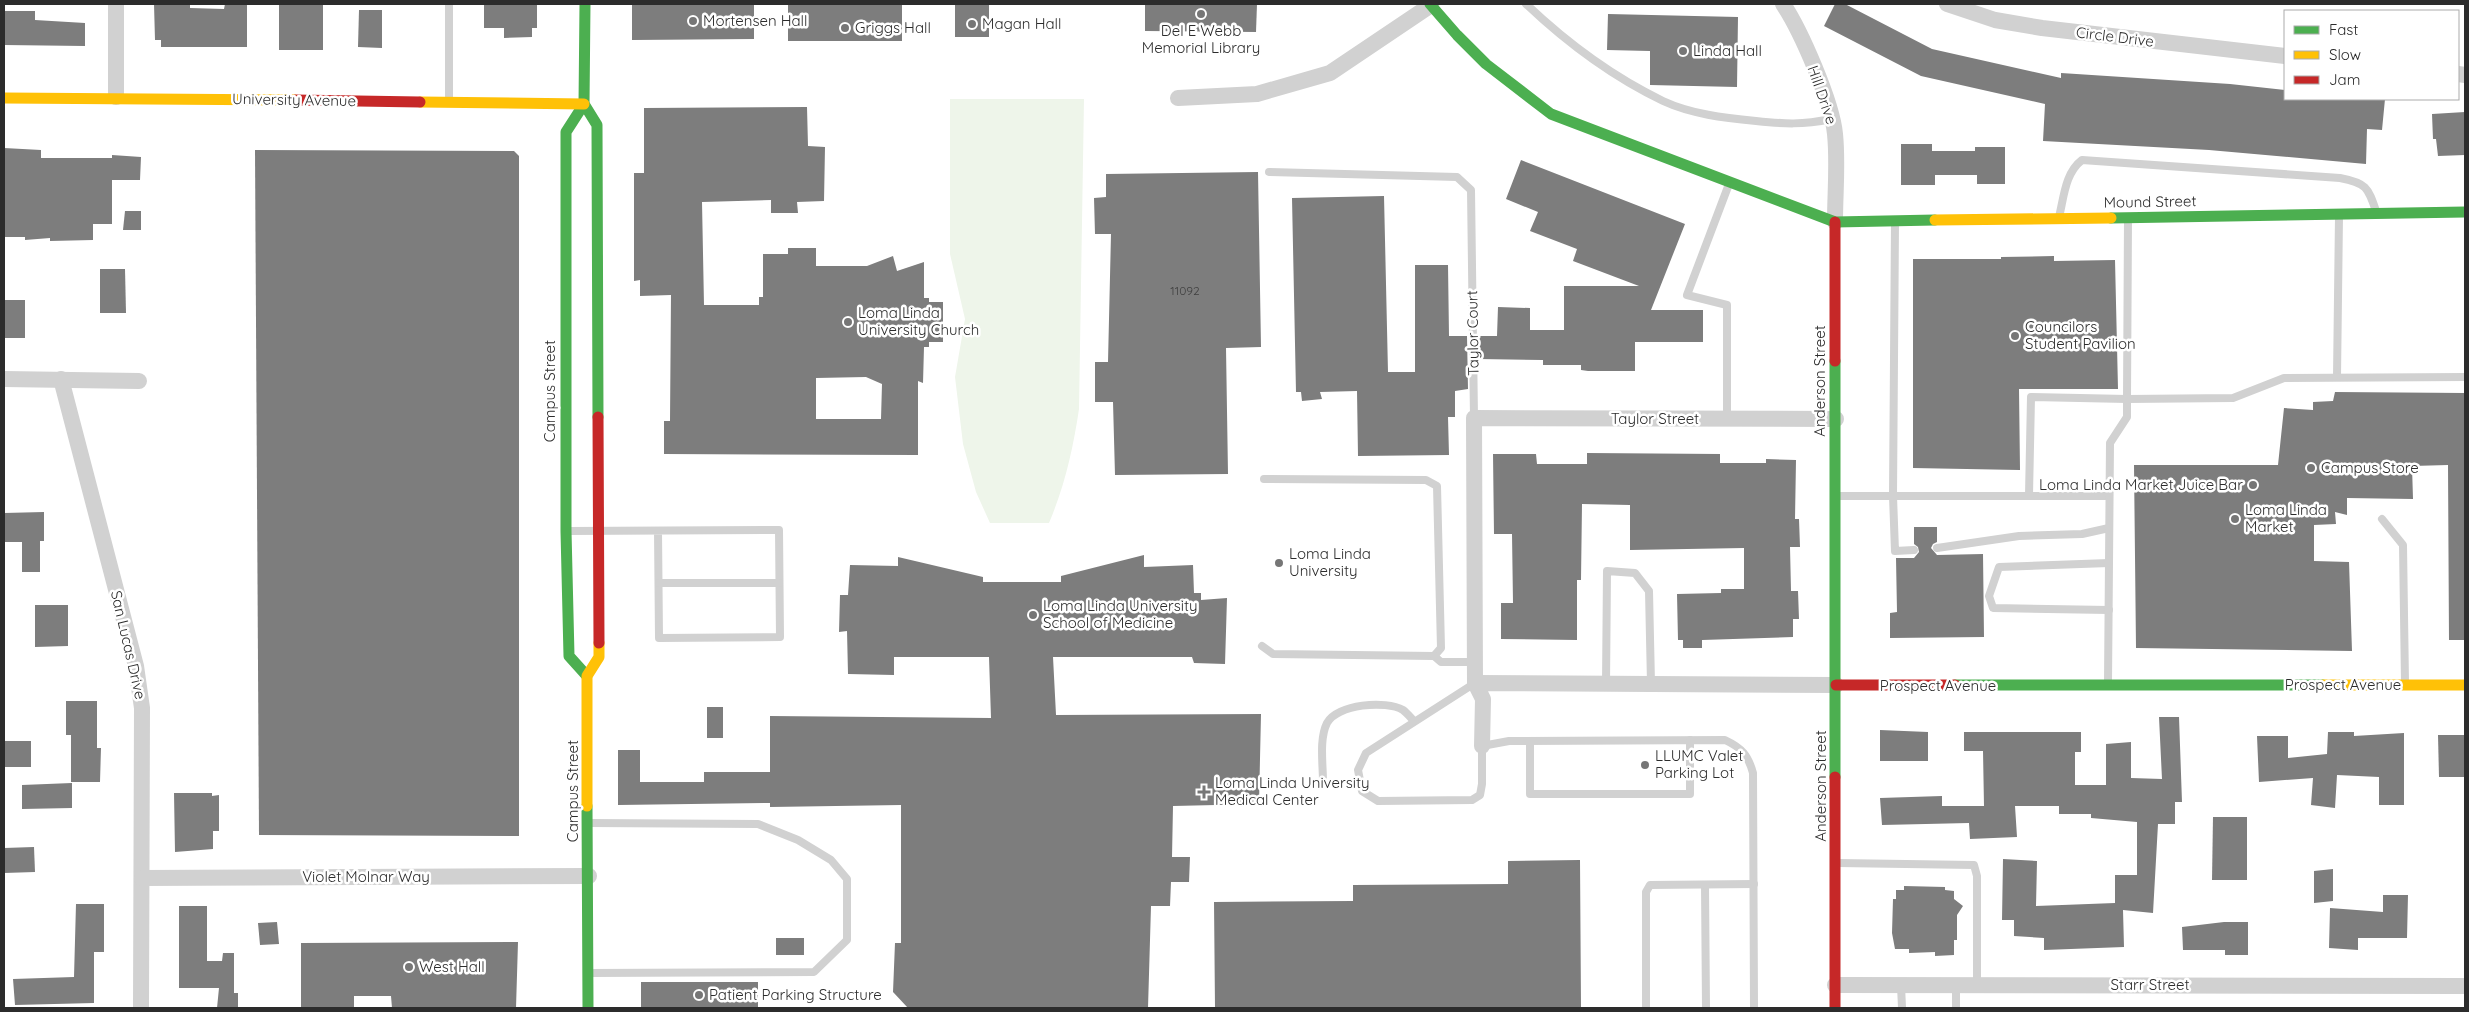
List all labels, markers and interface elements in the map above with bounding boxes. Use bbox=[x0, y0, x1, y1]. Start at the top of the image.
marker: Del E Webb Memorial Library bbox=[1195, 8, 1207, 20]
legend bbox=[2284, 10, 2459, 100]
place label: Mortensen Hall bbox=[703, 11, 807, 30]
place label: Magan Hall bbox=[982, 14, 1061, 33]
marker: Mortensen Hall bbox=[687, 15, 699, 27]
place label: Griggs Hall bbox=[855, 18, 931, 37]
marker: Magan Hall bbox=[966, 18, 978, 30]
text: Fast bbox=[2329, 20, 2358, 39]
place label: Del E Webb Memorial Library bbox=[1142, 21, 1260, 57]
marker: Griggs Hall bbox=[839, 22, 851, 34]
street label: Circle Drive bbox=[2075, 22, 2155, 51]
place label: Linda Hall bbox=[1693, 41, 1762, 60]
marker: Linda Hall bbox=[1677, 45, 1689, 57]
text: Slow bbox=[2329, 45, 2361, 64]
street label: Hill Drive bbox=[1804, 63, 1841, 127]
text: Jam bbox=[2329, 70, 2360, 89]
street label: University Avenue bbox=[232, 89, 356, 110]
street label: Mound Street bbox=[2103, 191, 2197, 212]
house number: 11092 bbox=[1170, 283, 1200, 298]
street label: Taylor Court bbox=[1462, 290, 1483, 376]
place label: Loma Linda University Church bbox=[858, 303, 979, 339]
marker: Loma Linda University Church bbox=[842, 316, 854, 328]
place label: Councilors Student Pavilion bbox=[2025, 317, 2136, 353]
street label: Anderson Street bbox=[1810, 325, 1829, 437]
marker: Councilors Student Pavilion bbox=[2009, 330, 2021, 342]
street label: Campus Street bbox=[540, 340, 559, 442]
street label: Taylor Street bbox=[1611, 409, 1699, 428]
place label: Campus Store bbox=[2321, 458, 2419, 477]
marker: Campus Store bbox=[2305, 462, 2317, 474]
place label: Loma Linda Market Juice Bar bbox=[2039, 475, 2243, 494]
marker: Loma Linda Market Juice Bar bbox=[2247, 479, 2259, 491]
place label: Loma Linda Market bbox=[2245, 500, 2327, 536]
marker: Loma Linda Market bbox=[2229, 513, 2241, 525]
place label: Loma Linda University bbox=[1289, 544, 1371, 580]
marker: Loma Linda University bbox=[1273, 557, 1285, 569]
street label: San Lucas Drive bbox=[107, 589, 150, 701]
place label: Loma Linda University School of Medicine bbox=[1043, 596, 1198, 632]
marker: Loma Linda University School of Medicine bbox=[1027, 609, 1039, 621]
street label: Prospect Avenue bbox=[2285, 675, 2401, 694]
street label: Prospect Avenue bbox=[1880, 676, 1996, 695]
street label: Anderson Street bbox=[1811, 730, 1830, 842]
street label: Campus Street bbox=[563, 740, 582, 842]
place label: LLUMC Valet Parking Lot bbox=[1655, 746, 1743, 782]
marker: LLUMC Valet Parking Lot bbox=[1639, 759, 1651, 771]
place label: Loma Linda University Medical Center bbox=[1215, 773, 1370, 809]
marker: Loma Linda University Medical Center bbox=[1197, 785, 1211, 799]
street label: Violet Molnar Way bbox=[302, 867, 430, 886]
place label: West Hall bbox=[419, 957, 485, 976]
marker: West Hall bbox=[403, 961, 415, 973]
street label: Starr Street bbox=[2110, 975, 2190, 994]
place label: Patient Parking Structure bbox=[709, 985, 882, 1004]
marker: Patient Parking Structure bbox=[693, 989, 705, 1001]

